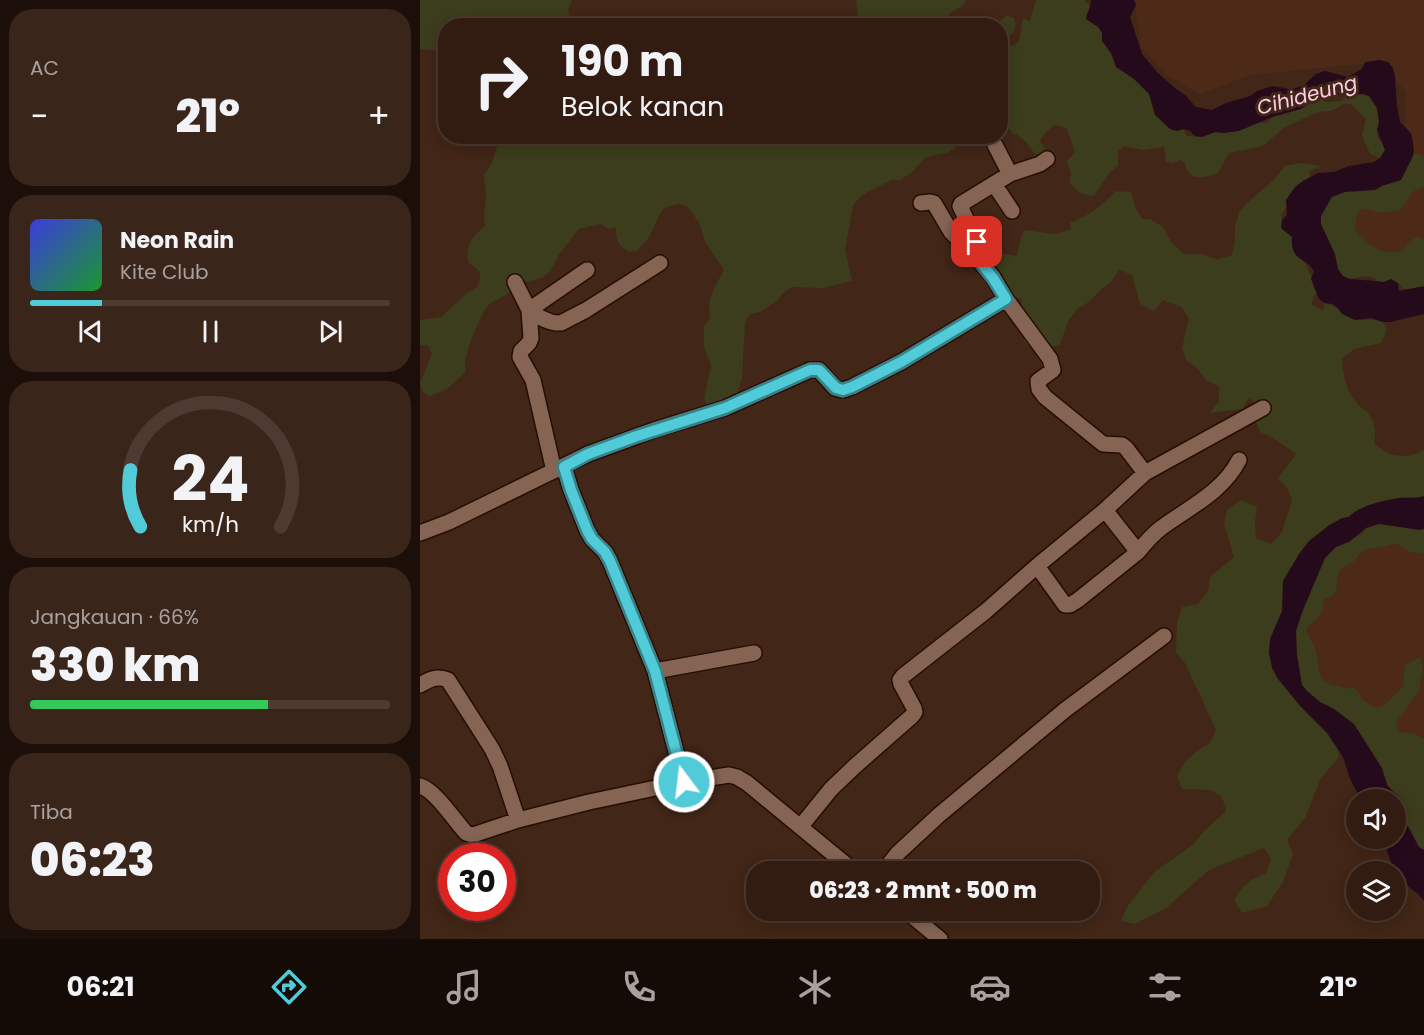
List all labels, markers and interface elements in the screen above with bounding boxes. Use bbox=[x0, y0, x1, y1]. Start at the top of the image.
text: 190 m bbox=[561, 32, 683, 91]
icon: right bbox=[462, 42, 540, 120]
text: AC bbox=[30, 54, 59, 82]
water label: Cihideung bbox=[1254, 68, 1360, 122]
text: 21° bbox=[176, 85, 240, 148]
text: Belok kanan bbox=[561, 88, 724, 125]
text: − bbox=[30, 93, 48, 140]
text: + bbox=[367, 93, 390, 140]
pin bbox=[951, 216, 1002, 267]
text: Neon Rain bbox=[120, 225, 234, 256]
icon: arrive bbox=[960, 225, 993, 258]
text: Kite Club bbox=[120, 258, 209, 286]
icon: previous bbox=[74, 315, 107, 348]
icon: pause bbox=[194, 315, 227, 348]
icon: next bbox=[314, 315, 347, 348]
text: 24 bbox=[171, 435, 249, 523]
text: km/h bbox=[181, 509, 239, 540]
text: Jangkauan · 66% bbox=[30, 603, 199, 631]
text: 330 km bbox=[30, 634, 200, 697]
position arrow bbox=[652, 750, 716, 814]
map controls bbox=[1346, 789, 1406, 921]
button: sound bbox=[1346, 789, 1406, 849]
text: Tiba bbox=[30, 798, 73, 826]
text: 06:23 bbox=[30, 829, 155, 892]
speed limit sign: 30 bbox=[438, 843, 516, 921]
button: layers bbox=[1346, 861, 1406, 921]
text: 06:23 · 2 mnt · 500 m bbox=[809, 875, 1037, 906]
icon: directions bbox=[268, 966, 310, 1008]
icon: music bbox=[443, 966, 485, 1008]
icon: phone bbox=[618, 966, 660, 1008]
icon: climate bbox=[794, 966, 836, 1008]
icon: car bbox=[969, 966, 1011, 1008]
icon: filters bbox=[1144, 966, 1186, 1008]
text: 06:21 bbox=[67, 968, 135, 1005]
text: 21° bbox=[1319, 968, 1357, 1005]

